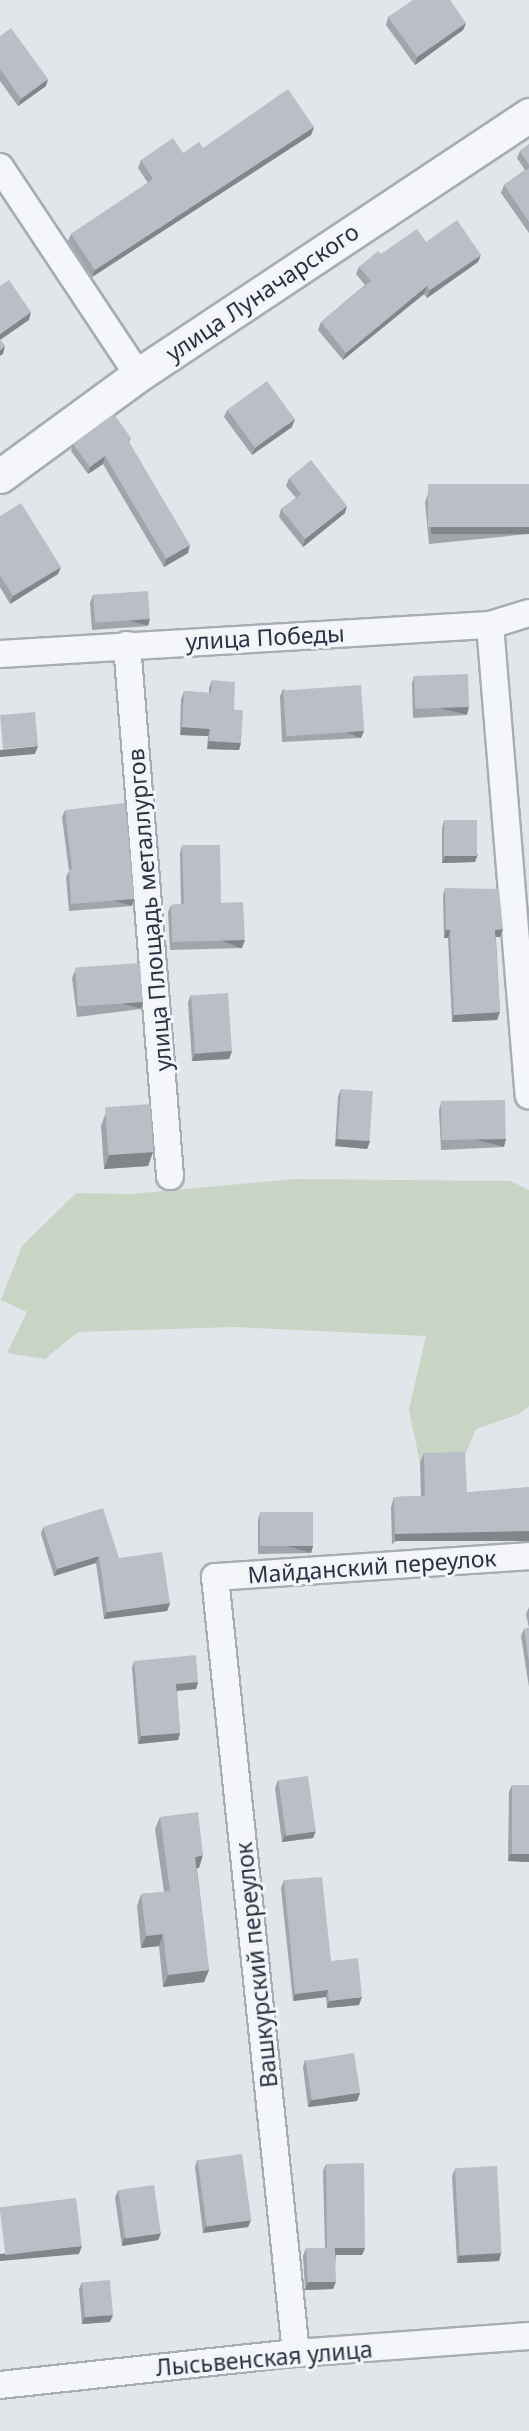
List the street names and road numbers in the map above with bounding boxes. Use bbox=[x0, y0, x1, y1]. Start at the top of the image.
street label: улица Луначарского bbox=[160, 217, 364, 367]
street label: улица Победы bbox=[185, 619, 345, 655]
street label: улица Площадь металлургов bbox=[121, 747, 177, 1073]
street label: Майданский переулок bbox=[247, 1544, 497, 1588]
street label: Вашкурский переулок bbox=[229, 1841, 283, 2089]
street label: Лысьвенская улица bbox=[154, 2335, 374, 2381]

